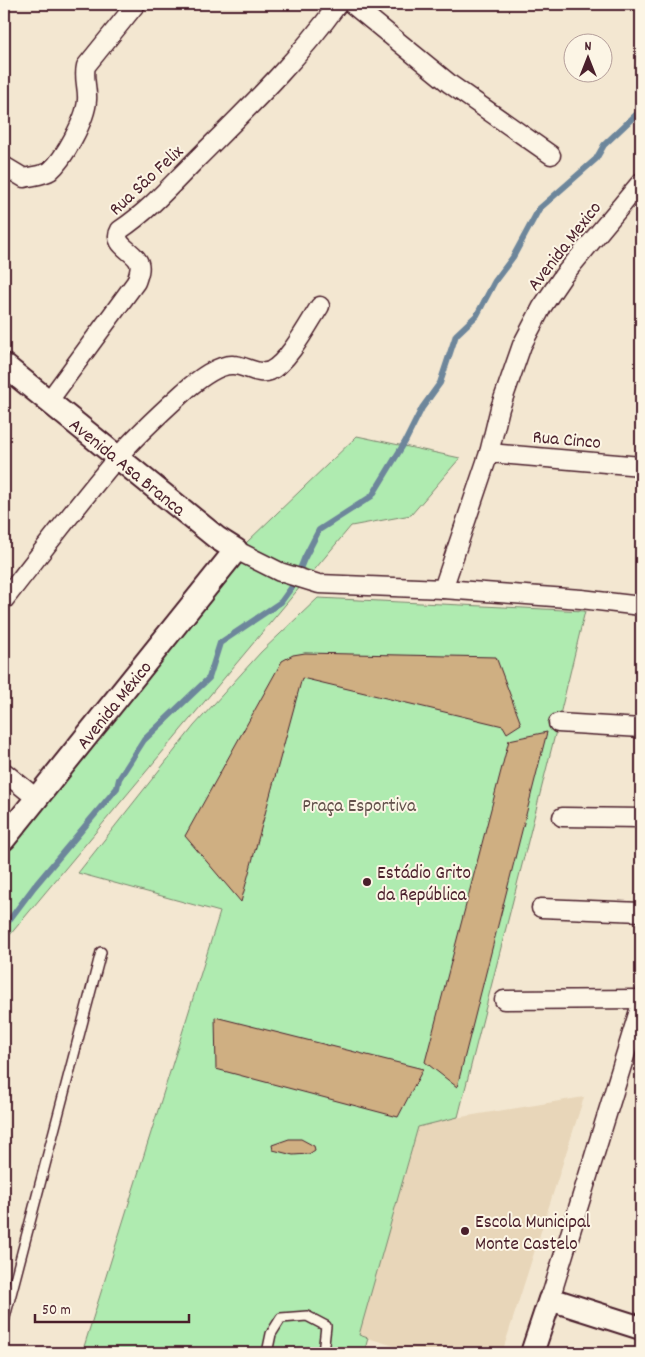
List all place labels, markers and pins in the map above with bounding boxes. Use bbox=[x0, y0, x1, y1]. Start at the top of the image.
place label: Estádio Grito da República bbox=[377, 861, 471, 910]
marker: Estádio Grito da República bbox=[361, 876, 373, 888]
place label: Escola Municipal Monte Castelo bbox=[475, 1210, 591, 1259]
marker: Escola Municipal Monte Castelo bbox=[459, 1225, 471, 1237]

